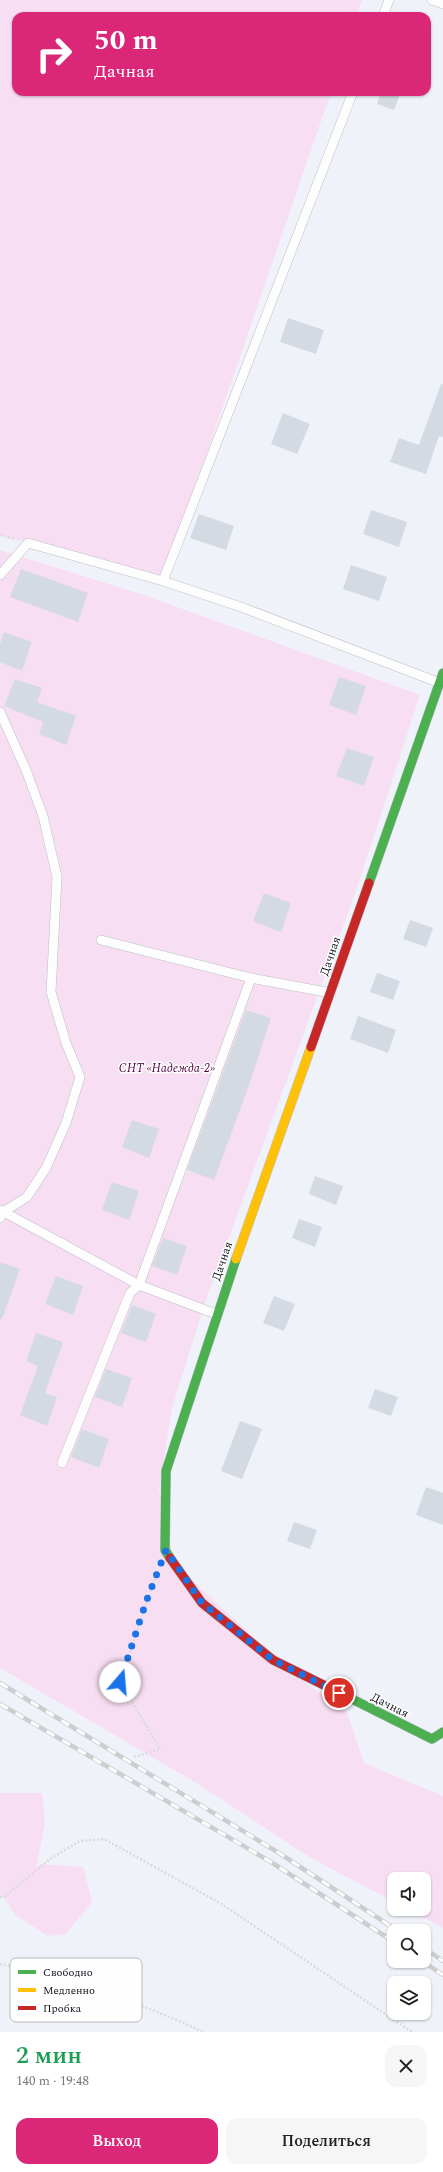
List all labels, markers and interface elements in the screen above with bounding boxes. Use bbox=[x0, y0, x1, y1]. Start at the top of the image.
text: 50 m bbox=[94, 19, 158, 62]
icon: right bbox=[28, 28, 80, 80]
text: Дачная bbox=[94, 58, 155, 85]
street label: Дачная bbox=[315, 934, 346, 978]
park label: СНТ «Надежда-2» bbox=[119, 1059, 215, 1078]
street label: Дачная bbox=[207, 1239, 238, 1283]
position arrow bbox=[99, 1661, 141, 1703]
pin bbox=[322, 1676, 356, 1710]
icon: arrive bbox=[328, 1682, 350, 1704]
street label: Дачная bbox=[367, 1688, 412, 1723]
map controls bbox=[387, 1872, 431, 2020]
button: sound bbox=[387, 1872, 431, 1916]
button: search bbox=[387, 1924, 431, 1968]
legend bbox=[10, 1958, 142, 2022]
text: Свободно bbox=[43, 1964, 93, 1981]
button: layers bbox=[387, 1976, 431, 2020]
text: Медленно bbox=[43, 1982, 95, 1999]
text: Пробка bbox=[43, 2000, 82, 2017]
text: 2 мин bbox=[16, 2038, 82, 2074]
button: close bbox=[385, 2045, 427, 2087]
text: 140 m · 19:48 bbox=[16, 2071, 89, 2091]
button: Выход bbox=[16, 2118, 218, 2164]
button: Поделиться bbox=[226, 2118, 427, 2164]

